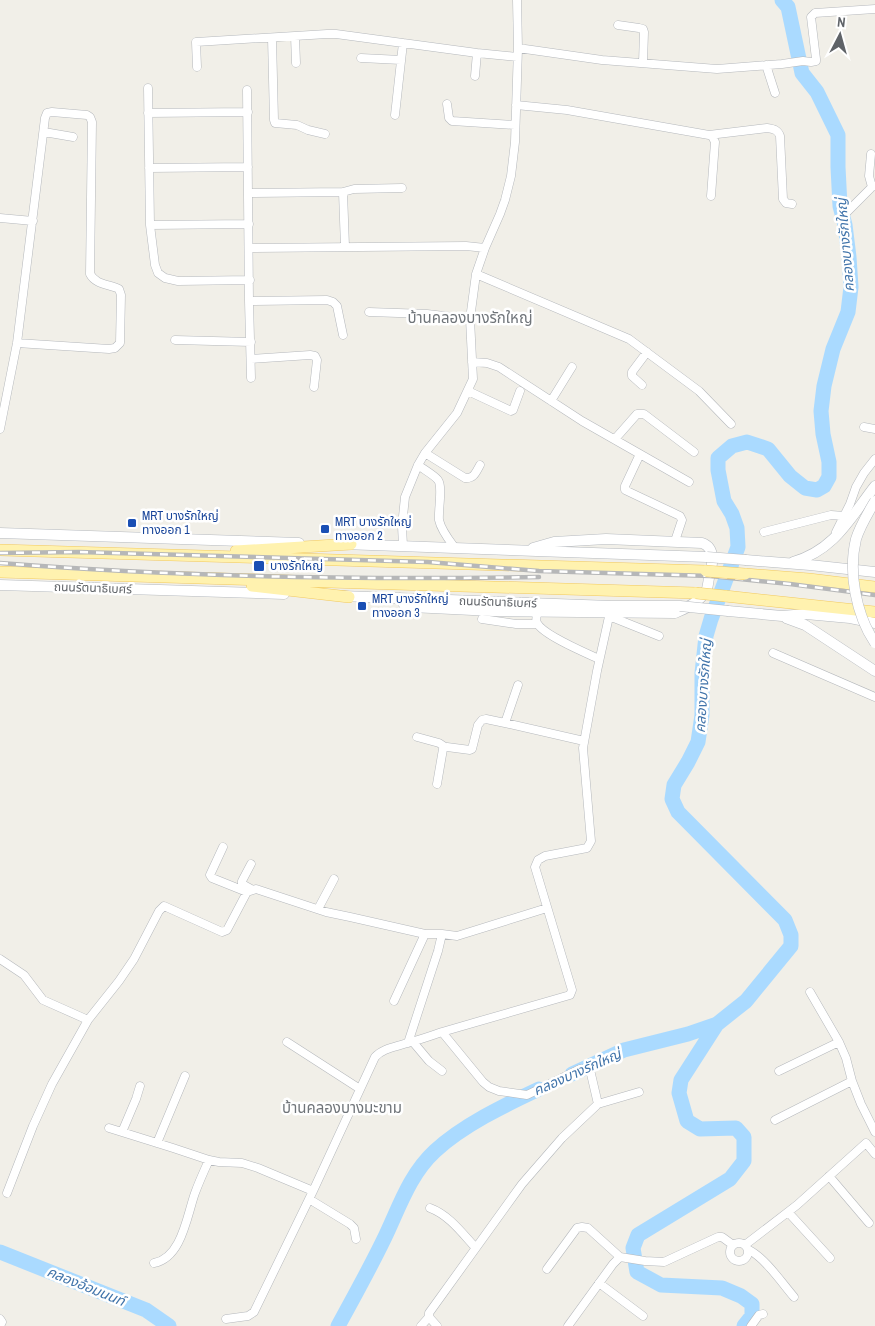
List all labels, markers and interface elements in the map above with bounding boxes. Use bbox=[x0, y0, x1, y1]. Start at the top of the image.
north arrow bbox=[815, 10, 865, 60]
text: N bbox=[836, 13, 846, 31]
water label: คลองบางรักใหญ่ bbox=[832, 195, 858, 293]
district label: บ้านคลองบางรักใหญ่ bbox=[407, 307, 533, 328]
place label: MRT บางรักใหญ่ ทางออก 1 bbox=[142, 508, 219, 538]
place label: MRT บางรักใหญ่ ทางออก 2 bbox=[335, 514, 412, 544]
marker: MRT บางรักใหญ่ ทางออก 1 bbox=[126, 517, 138, 529]
marker: MRT บางรักใหญ่ ทางออก 2 bbox=[319, 523, 331, 535]
place label: บางรักใหญ่ bbox=[270, 558, 323, 574]
marker: บางรักใหญ่ bbox=[252, 559, 266, 573]
street label: ถนนรัตนาธิเบศร์ bbox=[54, 579, 133, 597]
place label: MRT บางรักใหญ่ ทางออก 3 bbox=[372, 591, 449, 621]
street label: ถนนรัตนาธิเบศร์ bbox=[459, 593, 538, 611]
marker: MRT บางรักใหญ่ ทางออก 3 bbox=[356, 600, 368, 612]
water label: คลองบางรักใหญ่ bbox=[691, 636, 715, 734]
water label: คลองบางรักใหญ่ bbox=[530, 1044, 625, 1099]
district label: บ้านคลองบางมะขาม bbox=[282, 1097, 402, 1118]
water label: คลองอ้อมนนท์ bbox=[44, 1262, 130, 1311]

